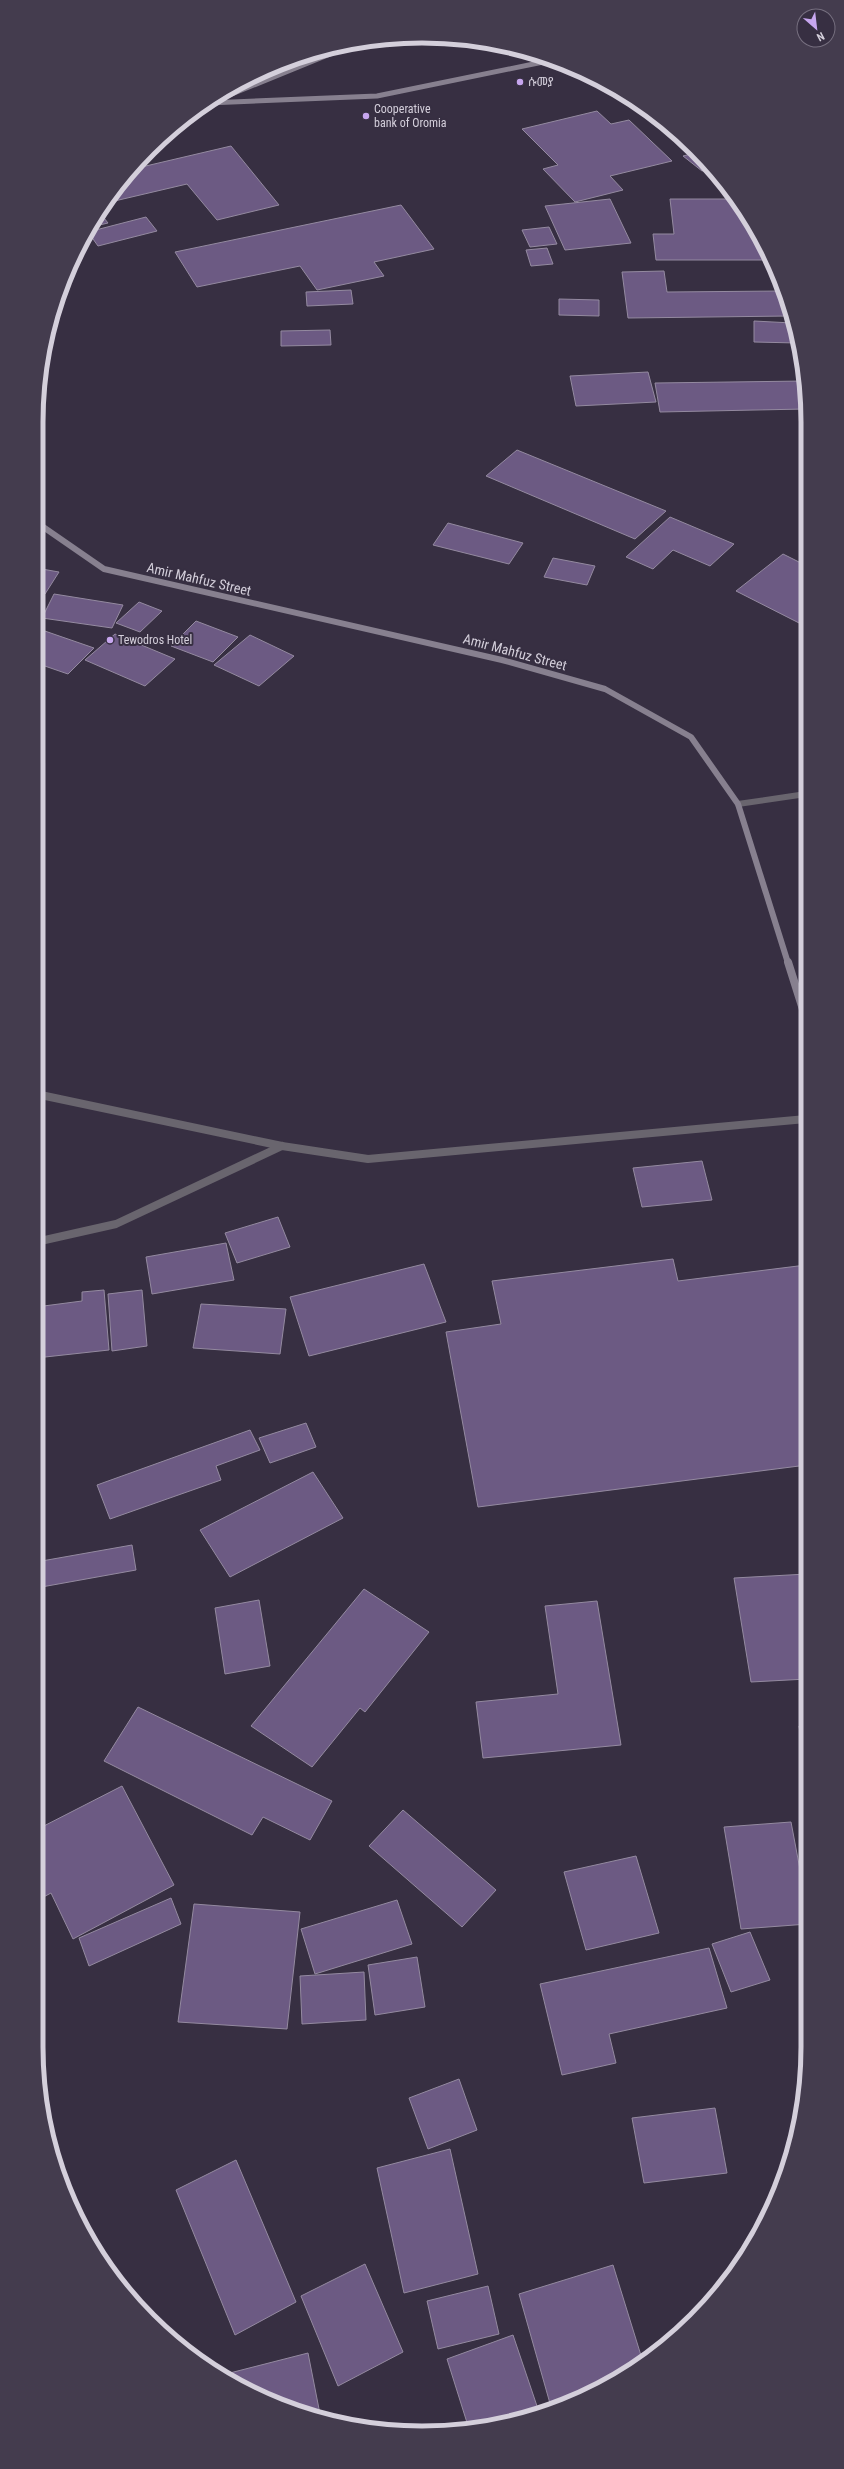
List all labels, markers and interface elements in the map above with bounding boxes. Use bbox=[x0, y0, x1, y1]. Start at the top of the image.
north arrow bbox=[796, 8, 836, 48]
text: N bbox=[814, 29, 826, 44]
place label: ሱመያ bbox=[528, 75, 554, 89]
marker: ሱመያ bbox=[515, 77, 525, 87]
place label: Cooperative bank of Oromia bbox=[374, 102, 447, 130]
marker: Cooperative bank of Oromia bbox=[361, 111, 371, 121]
street label: Amir Mahfuz Street bbox=[145, 559, 253, 599]
street label: Amir Mahfuz Street bbox=[461, 630, 569, 674]
place label: Tewodros Hotel bbox=[118, 633, 192, 647]
marker: Tewodros Hotel bbox=[105, 635, 115, 645]

